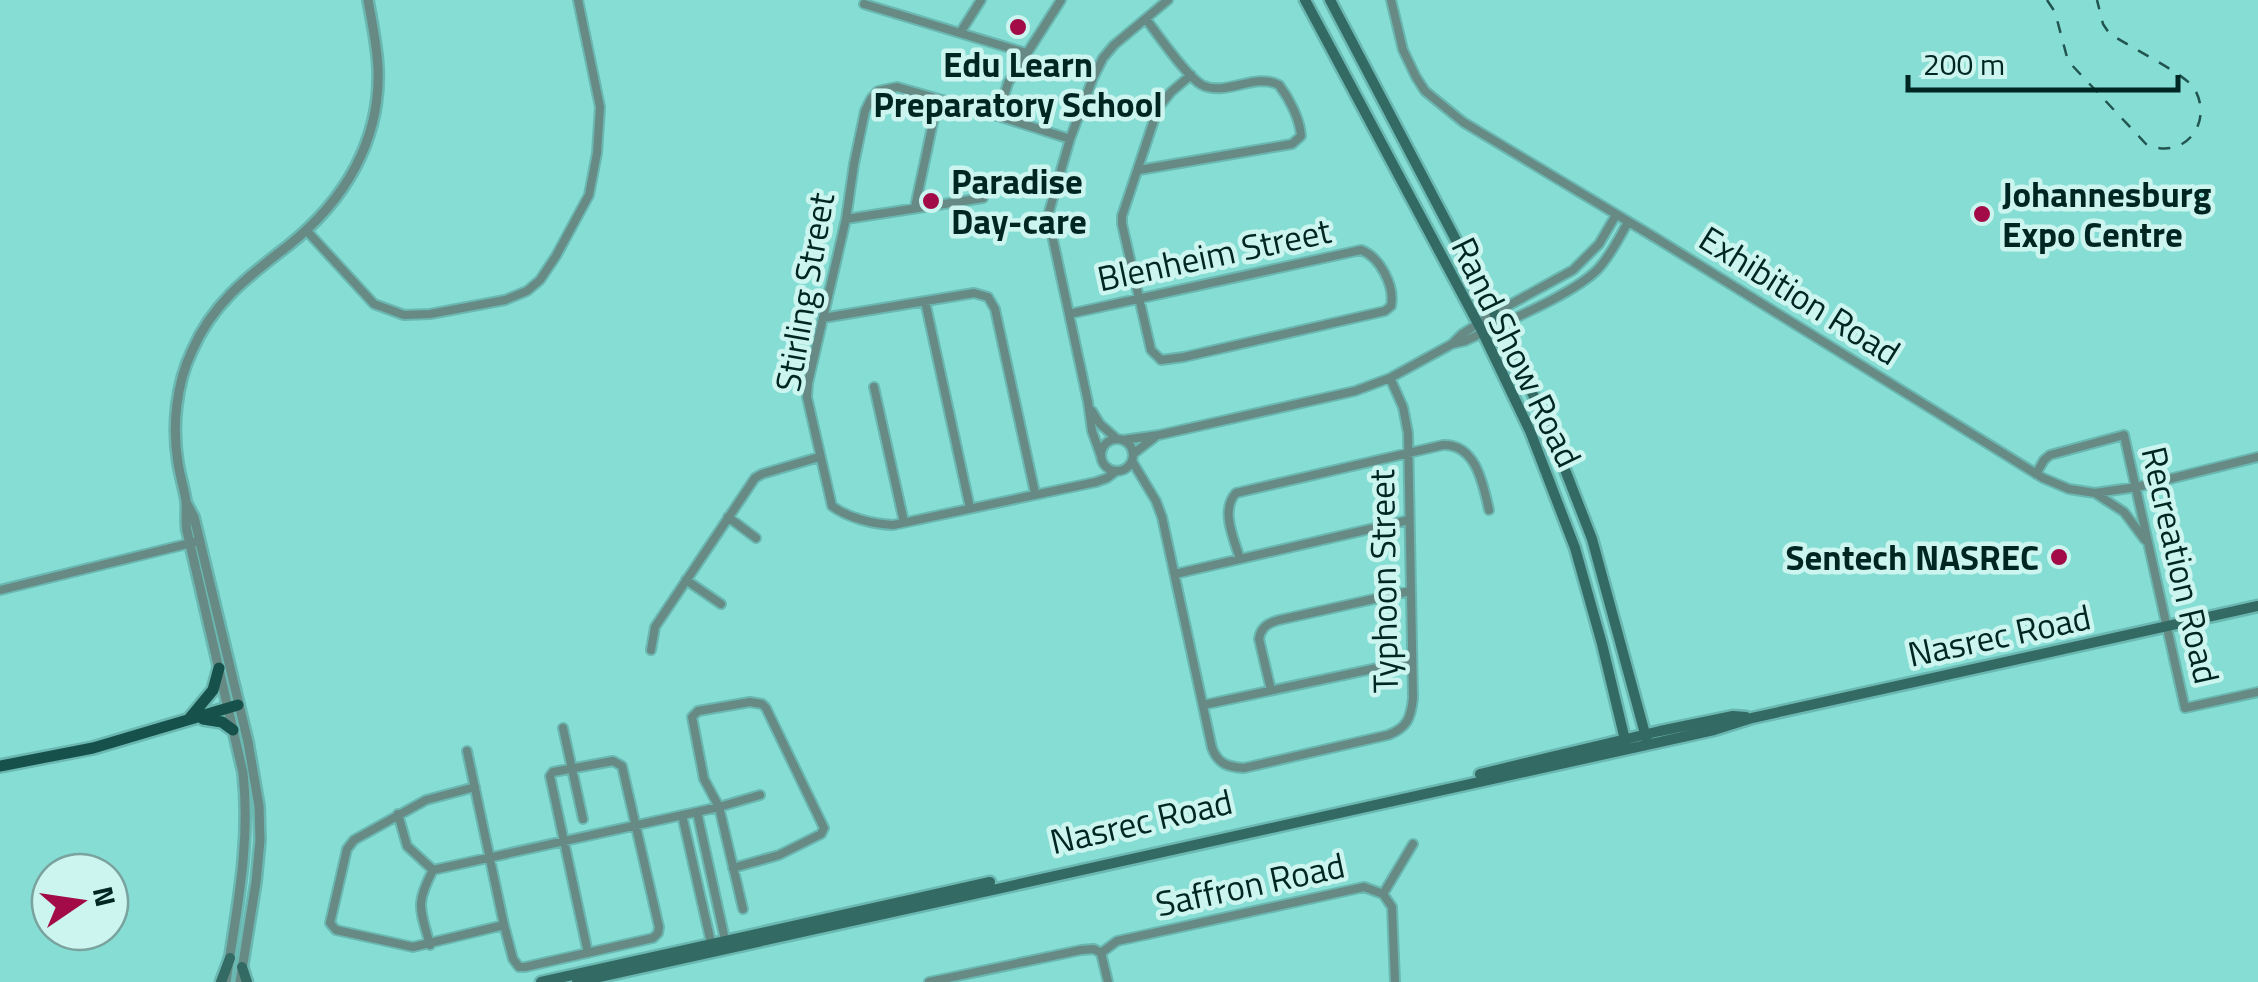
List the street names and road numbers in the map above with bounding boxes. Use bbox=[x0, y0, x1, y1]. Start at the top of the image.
street label: Stirling Street bbox=[760, 188, 848, 396]
street label: Blenheim Street bbox=[1092, 203, 1336, 305]
street label: Exhibition Road bbox=[1689, 212, 1911, 378]
street label: Rand Show Road bbox=[1438, 228, 1596, 476]
street label: Recreation Road bbox=[2127, 441, 2235, 689]
street label: Typhoon Street bbox=[1354, 469, 1412, 693]
street label: Nasrec Road bbox=[1903, 589, 2095, 681]
street label: Nasrec Road bbox=[1044, 774, 1238, 868]
street label: Saffron Road bbox=[1150, 838, 1350, 930]

